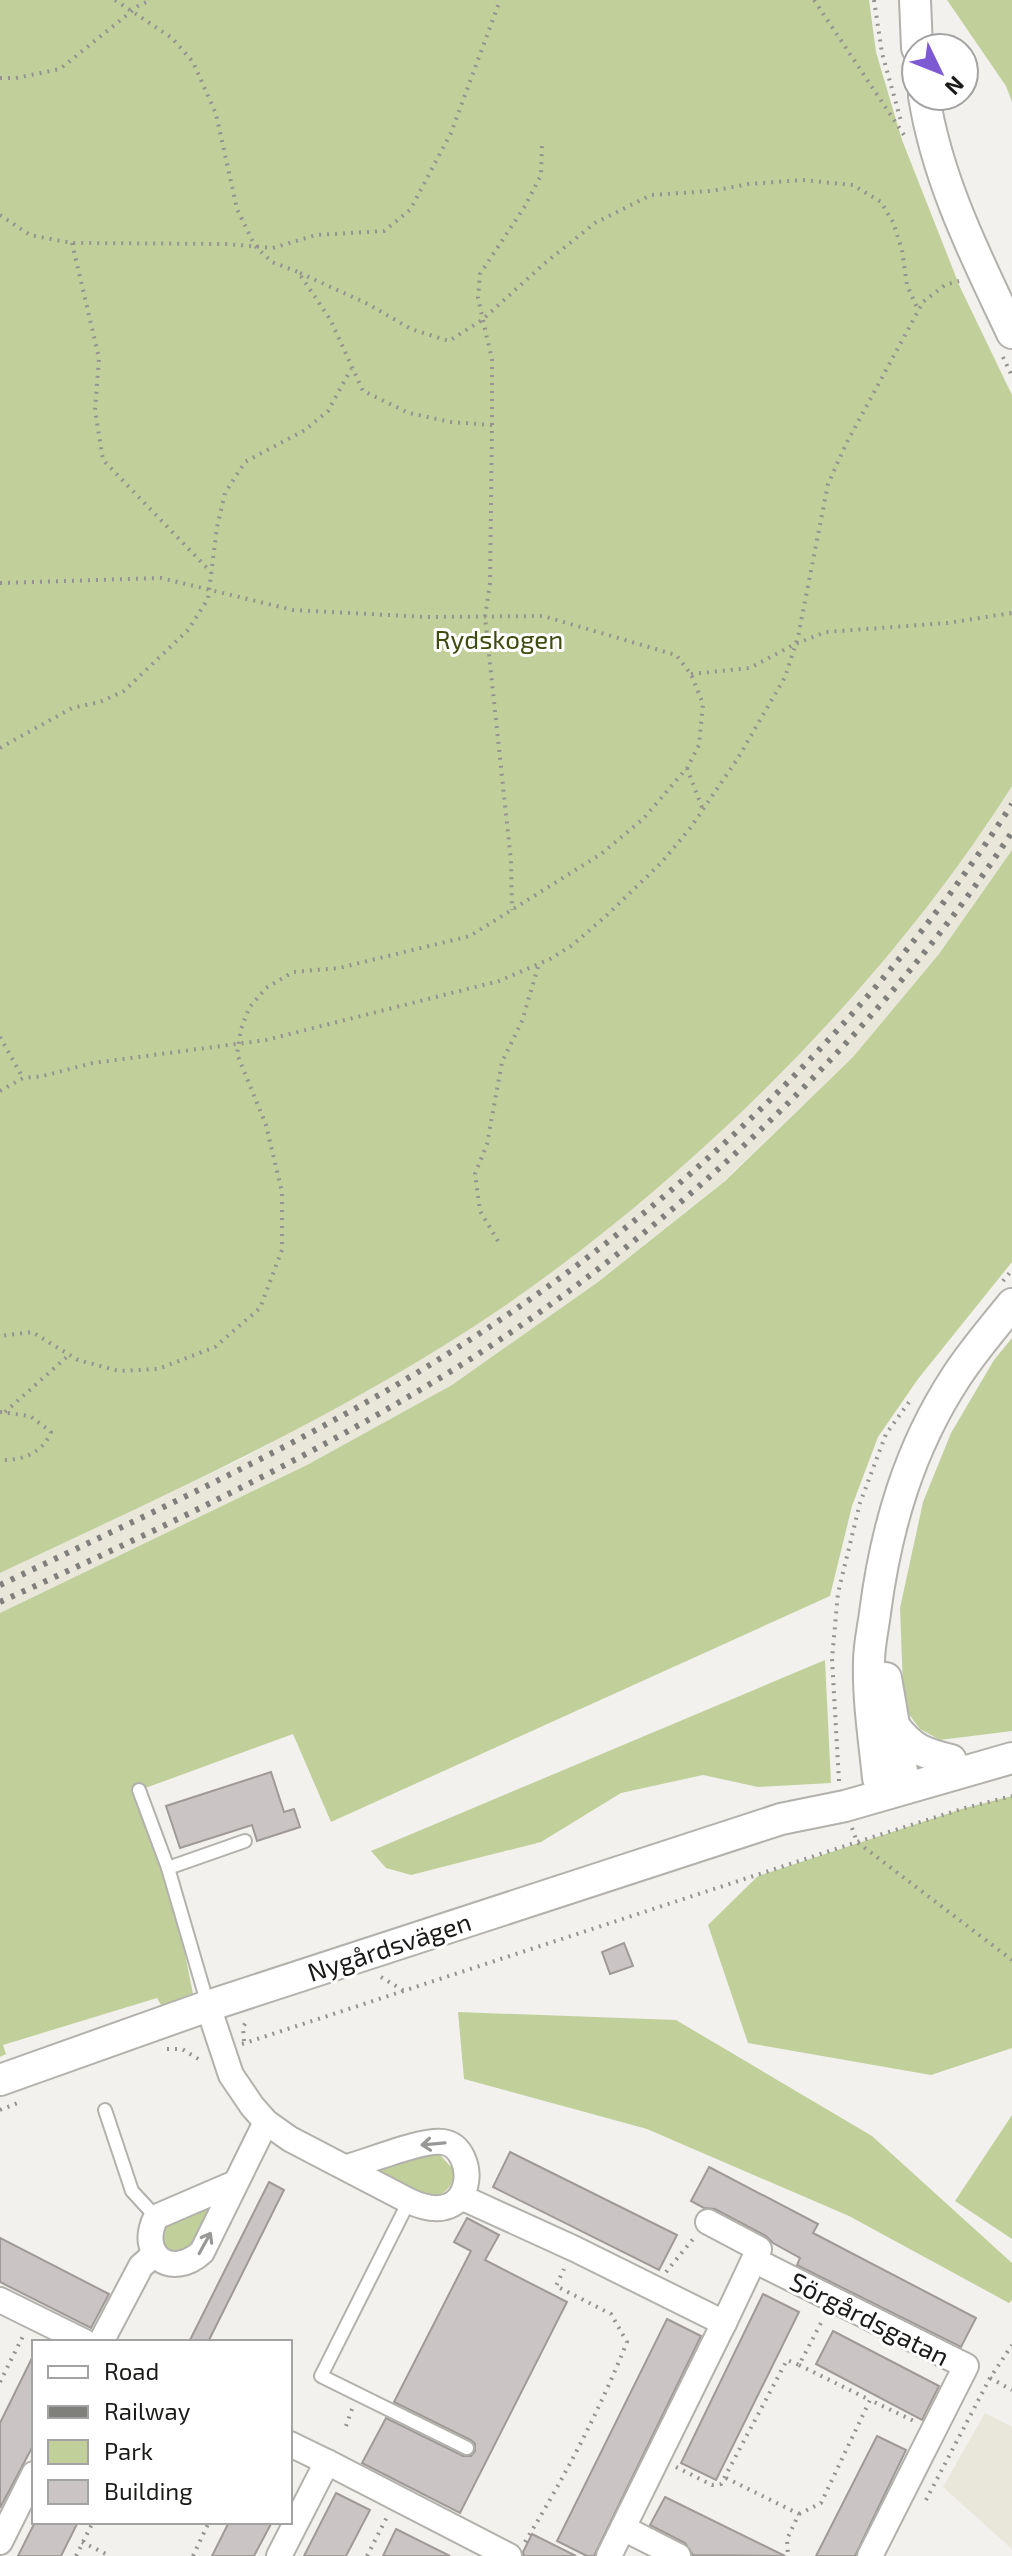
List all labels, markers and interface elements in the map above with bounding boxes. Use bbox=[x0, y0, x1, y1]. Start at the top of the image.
north arrow bbox=[900, 32, 980, 112]
text: N bbox=[940, 72, 970, 101]
park label: Rydskogen bbox=[435, 623, 563, 654]
street label: Nygårdsvägen bbox=[303, 1905, 475, 1987]
one-way arrow bbox=[420, 2137, 447, 2152]
one-way arrow bbox=[198, 2232, 214, 2255]
street label: Sörgårdsgatan bbox=[785, 2265, 955, 2371]
legend bbox=[32, 2340, 292, 2524]
text: Road bbox=[104, 2356, 159, 2385]
text: Railway bbox=[104, 2396, 191, 2425]
text: Park bbox=[104, 2436, 153, 2465]
text: Building bbox=[104, 2476, 193, 2505]

